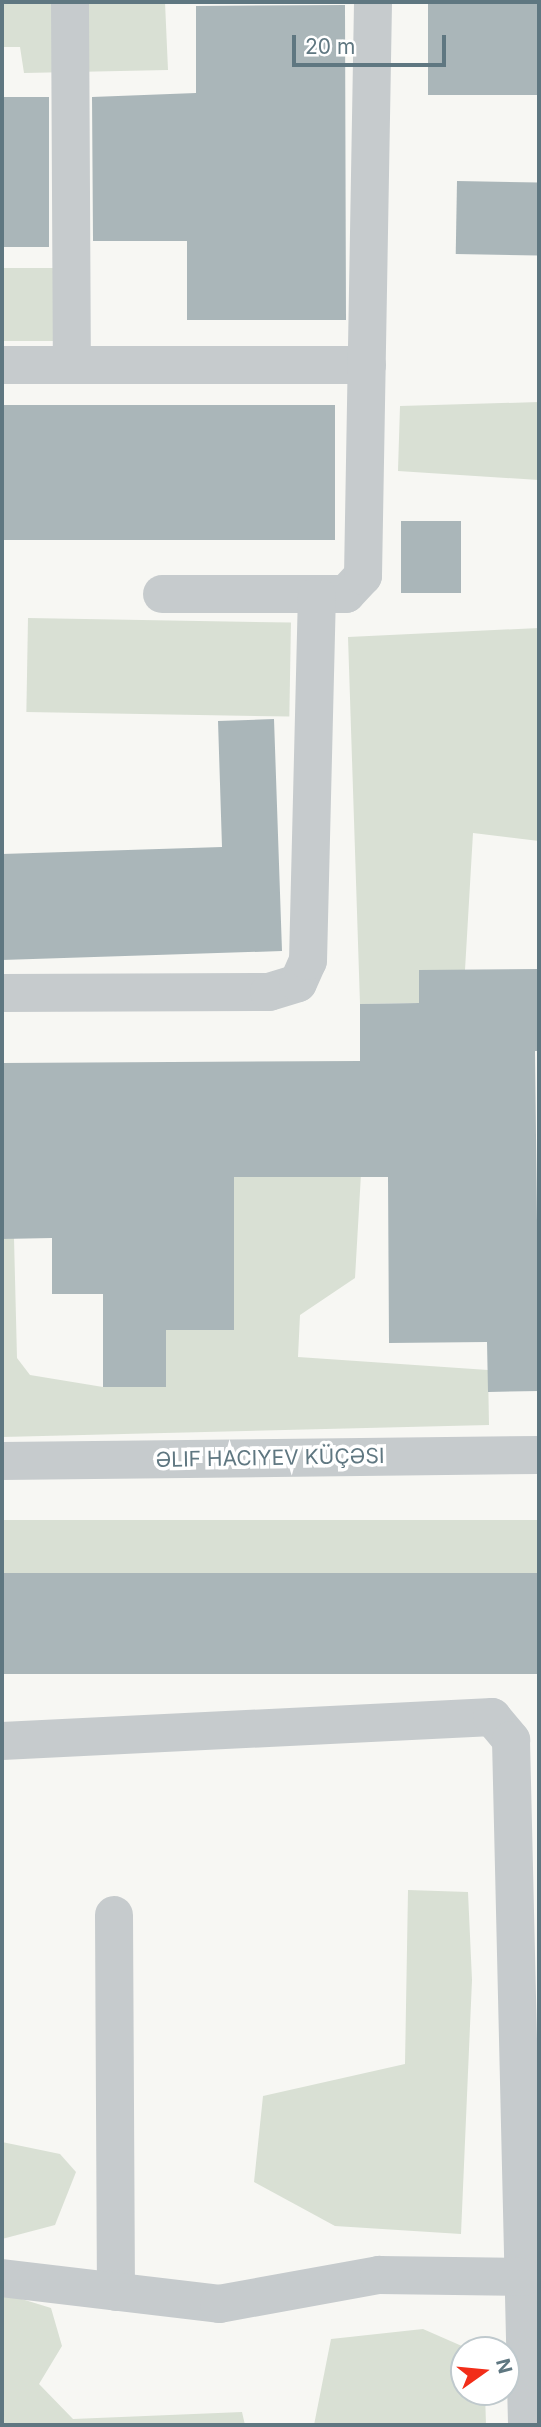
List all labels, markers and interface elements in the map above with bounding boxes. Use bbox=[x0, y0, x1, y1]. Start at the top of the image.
scale bar bbox=[296, 21, 450, 65]
text: 20 m bbox=[305, 34, 355, 59]
street label: ƏLIF HACIYEV KÜÇƏSI bbox=[155, 1443, 385, 1473]
north arrow bbox=[450, 2336, 520, 2406]
text: N bbox=[491, 2356, 517, 2376]

